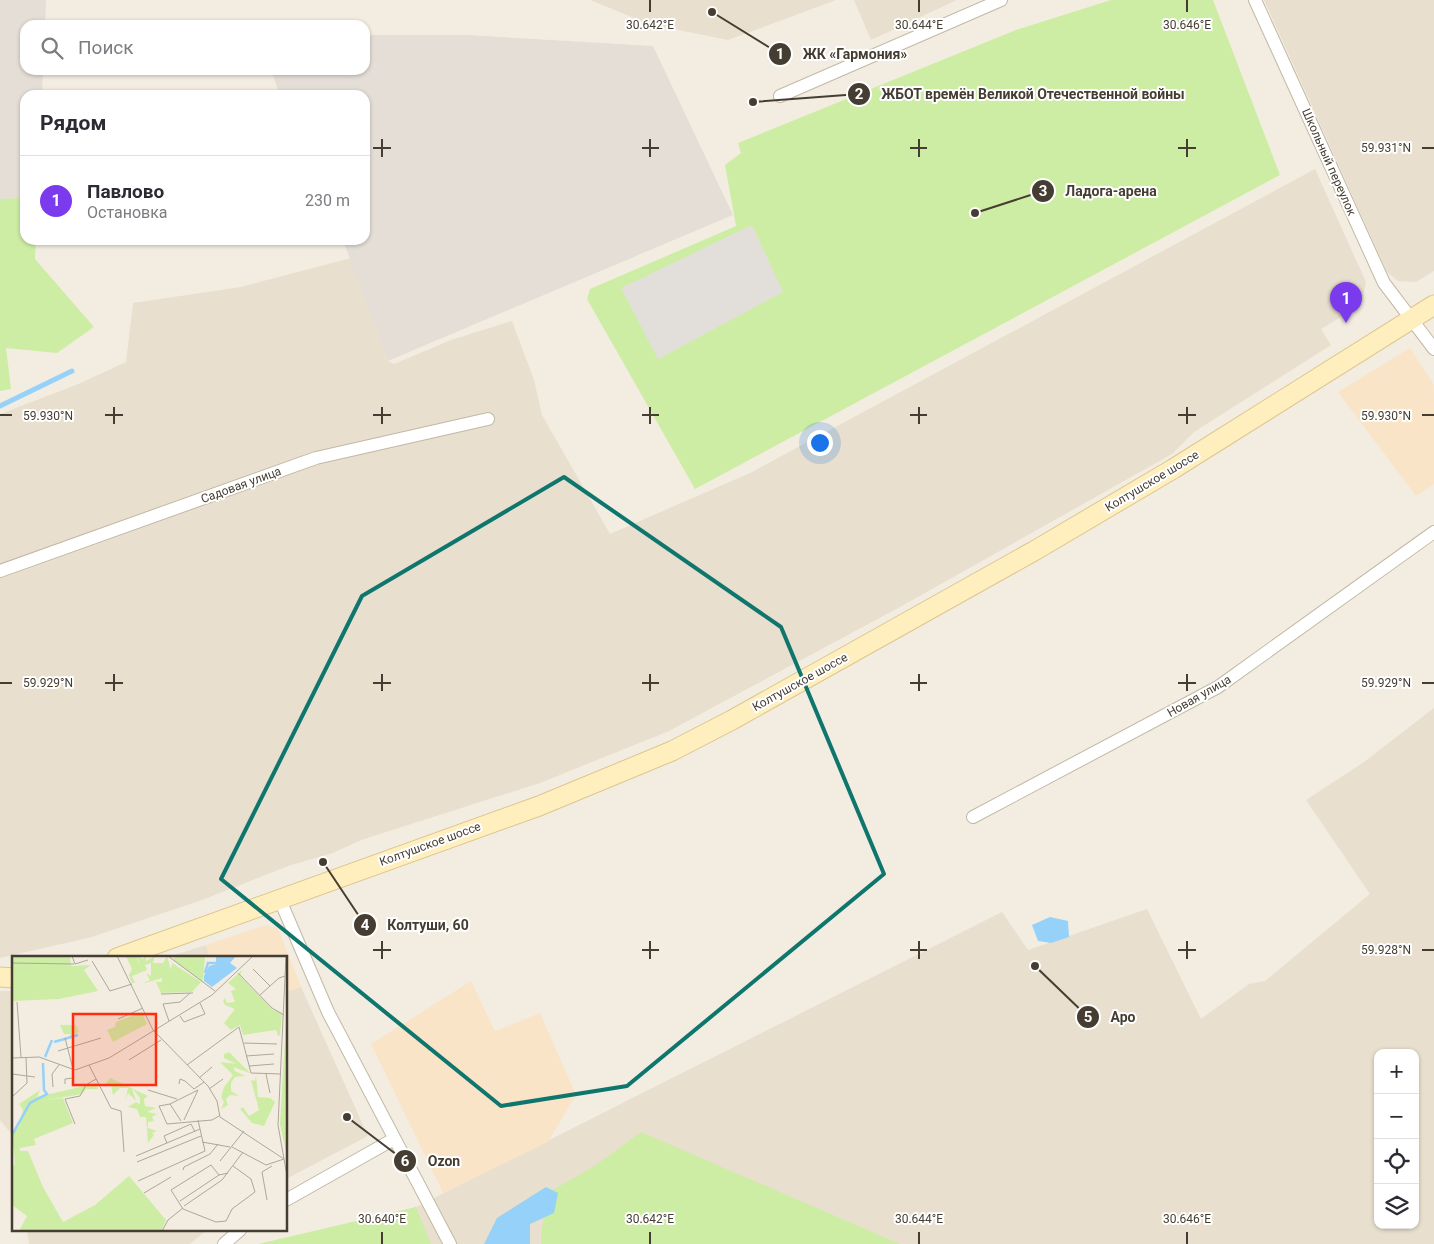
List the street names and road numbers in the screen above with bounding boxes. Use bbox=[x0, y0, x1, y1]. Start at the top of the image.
street label: Школьный переулок bbox=[1299, 106, 1359, 218]
street label: Колтушское шоссе bbox=[1103, 448, 1201, 514]
street label: Садовая улица bbox=[199, 464, 283, 506]
street label: Колтушское шоссе bbox=[750, 650, 850, 714]
street label: Новая улица bbox=[1165, 672, 1233, 720]
street label: Колтушское шоссе bbox=[377, 819, 483, 869]

